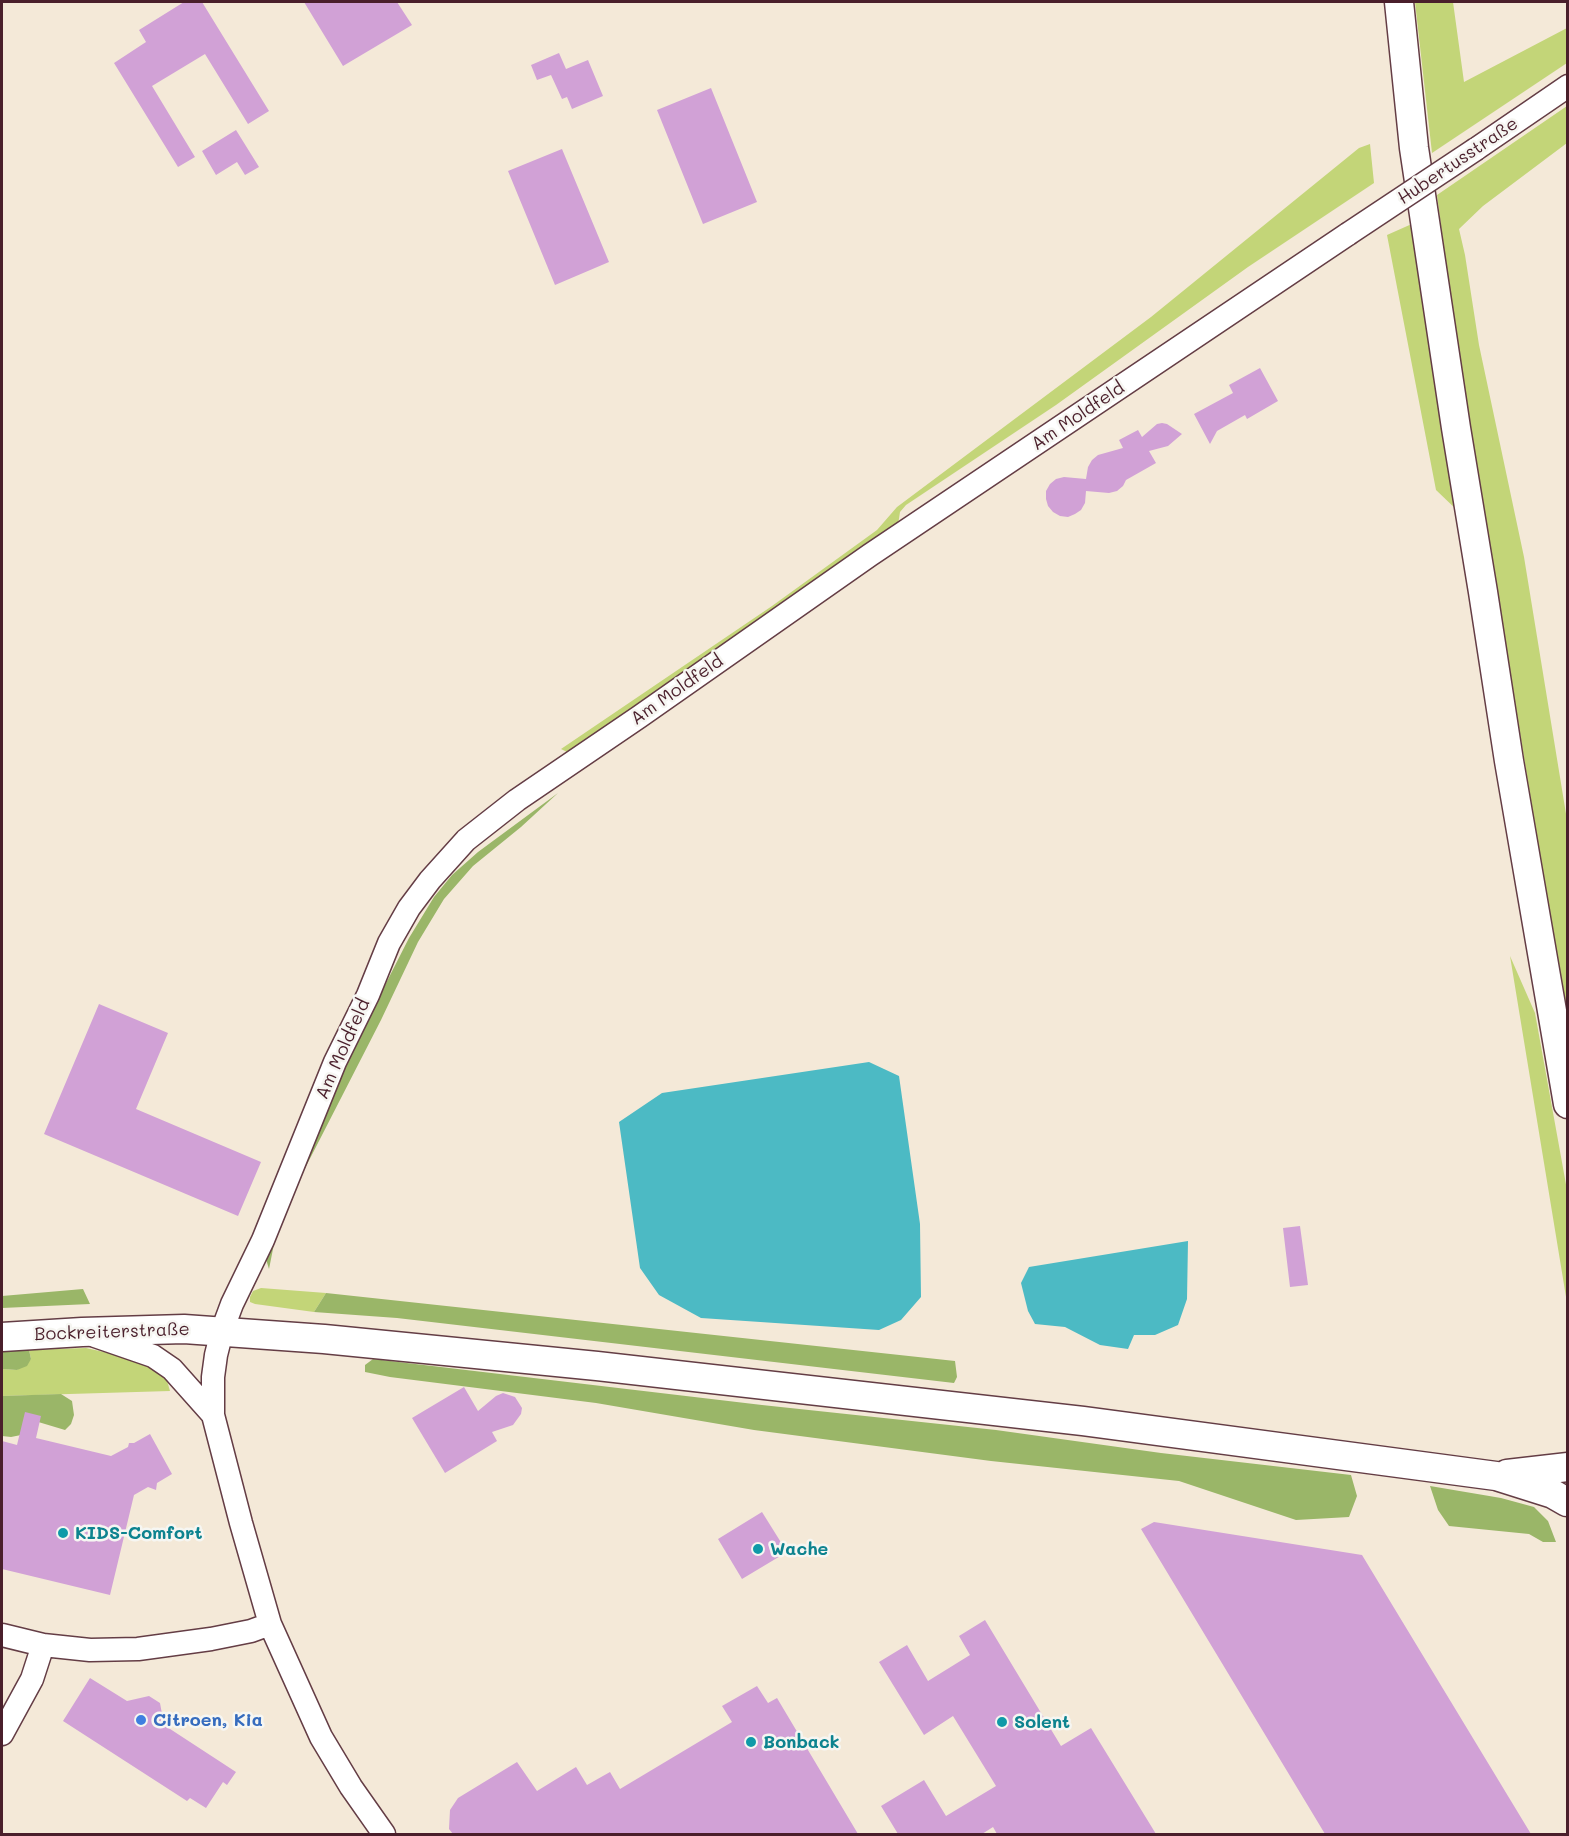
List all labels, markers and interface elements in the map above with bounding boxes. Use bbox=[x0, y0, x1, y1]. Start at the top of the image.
street label: Hubertusstraße bbox=[1394, 113, 1522, 209]
street label: Am Moldfeld bbox=[1027, 377, 1129, 455]
street label: Am Moldfeld bbox=[627, 650, 727, 730]
street label: Am Moldfeld bbox=[311, 995, 375, 1103]
street label: Bockreiterstraße bbox=[34, 1318, 190, 1346]
place label: KIDS-Comfort bbox=[75, 1522, 202, 1544]
marker: KIDS-Comfort bbox=[56, 1526, 70, 1540]
place label: Wache bbox=[770, 1538, 828, 1560]
marker: Wache bbox=[751, 1542, 765, 1556]
place label: Citroen, Kia bbox=[153, 1709, 263, 1731]
place label: Solent bbox=[1014, 1711, 1070, 1733]
marker: Citroen, Kia bbox=[134, 1713, 148, 1727]
marker: Solent bbox=[995, 1715, 1009, 1729]
place label: Bonback bbox=[763, 1731, 839, 1753]
marker: Bonback bbox=[744, 1735, 758, 1749]

